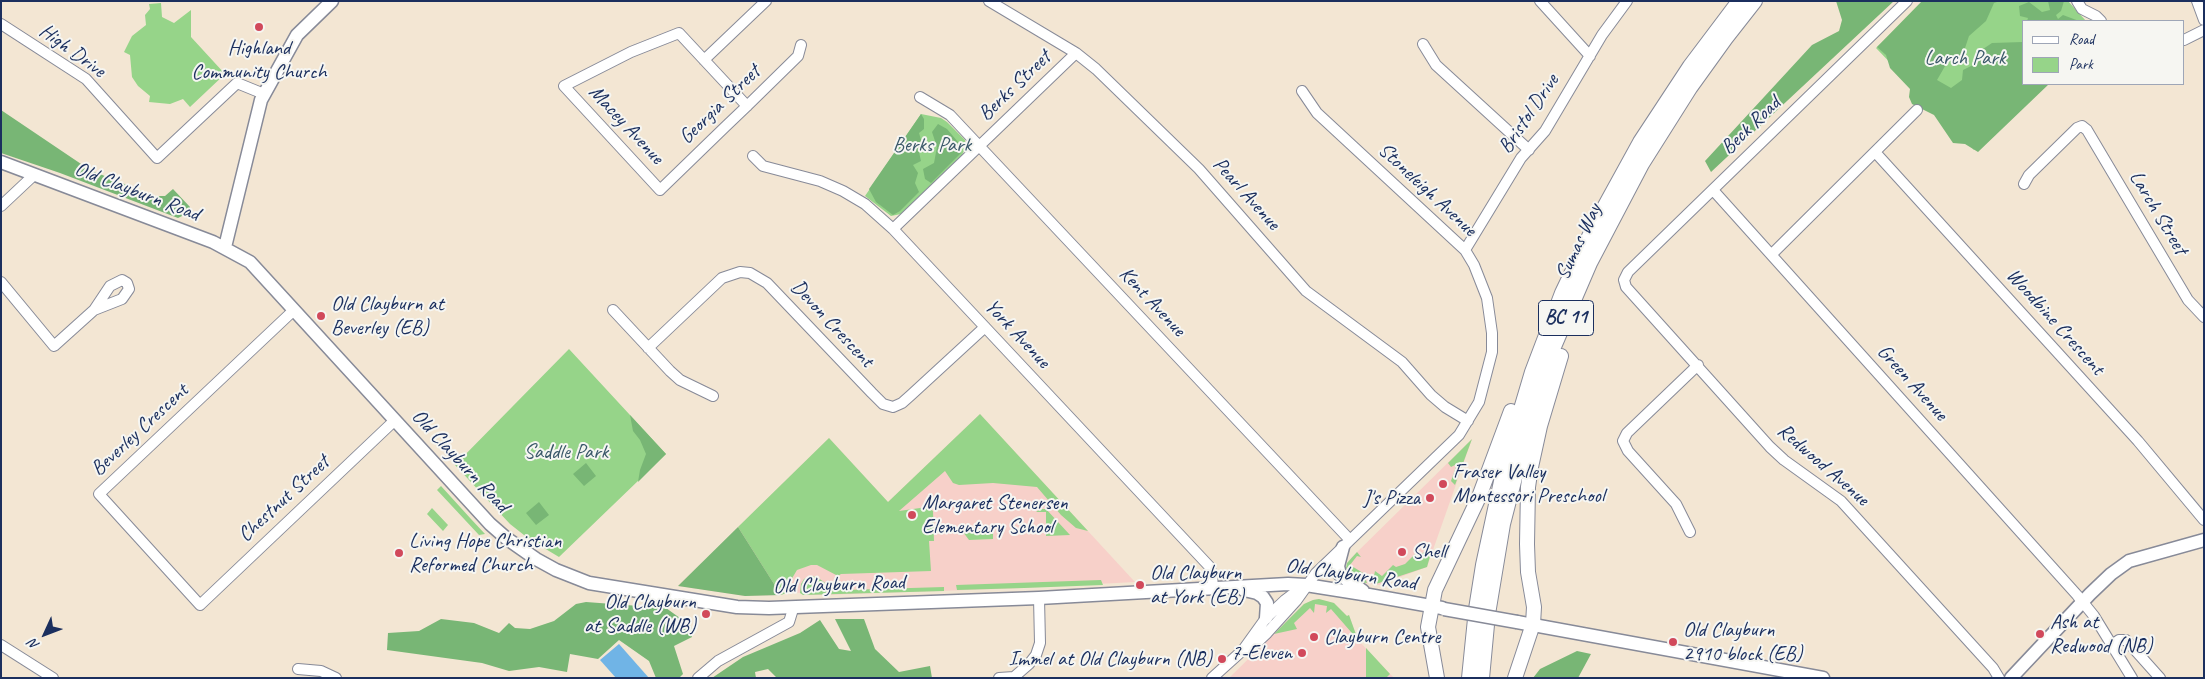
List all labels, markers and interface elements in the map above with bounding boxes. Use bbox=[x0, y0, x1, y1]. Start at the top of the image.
street label: High Drive bbox=[34, 19, 110, 83]
legend bbox=[2022, 20, 2185, 85]
marker: Highland Community Church bbox=[253, 21, 265, 33]
text: Road bbox=[2069, 30, 2094, 49]
place label: Highland Community Church bbox=[192, 35, 326, 85]
street label: Berks Street bbox=[974, 45, 1056, 127]
park label: Larch Park bbox=[1925, 45, 2005, 71]
text: Park bbox=[2069, 55, 2093, 74]
street label: Georgia Street bbox=[674, 60, 766, 150]
street label: Bristol Drive bbox=[1493, 69, 1565, 159]
street label: Macey Avenue bbox=[583, 80, 669, 170]
street label: Beck Road bbox=[1716, 92, 1786, 160]
park label: Berks Park bbox=[893, 132, 971, 158]
street label: Stoneleigh Avenue bbox=[1372, 138, 1482, 242]
street label: Pearl Avenue bbox=[1207, 152, 1285, 236]
street label: Old Clayburn Road bbox=[71, 157, 203, 227]
street label: Larch Street bbox=[2123, 166, 2193, 260]
street label: Sumas Way bbox=[1550, 200, 1608, 284]
street label: Kent Avenue bbox=[1113, 262, 1191, 342]
street label: Woodbine Crescent bbox=[2000, 263, 2110, 381]
street label: Devon Crescent bbox=[785, 275, 879, 373]
place label: Old Clayburn at Beverley (EB) bbox=[331, 291, 444, 341]
street label: York Avenue bbox=[979, 294, 1055, 374]
road number: BC 11 bbox=[1538, 300, 1594, 336]
marker: Old Clayburn at Beverley (EB) bbox=[315, 310, 327, 322]
street label: Green Avenue bbox=[1871, 340, 1953, 426]
street label: Beverley Crescent bbox=[86, 378, 194, 482]
street label: Old Clayburn Road bbox=[406, 404, 514, 518]
street label: Redwood Avenue bbox=[1772, 418, 1874, 512]
park label: Saddle Park bbox=[524, 439, 608, 465]
street label: Chestnut Street bbox=[233, 450, 335, 548]
place label: Fraser Valley Montessori Preschool bbox=[1453, 459, 1604, 509]
marker: Fraser Valley Montessori Preschool bbox=[1437, 478, 1449, 490]
place label: J's Pizza bbox=[1363, 485, 1420, 511]
place label: Margaret Stenersen Elementary School bbox=[922, 490, 1068, 540]
marker: J's Pizza bbox=[1424, 492, 1436, 504]
marker: Margaret Stenersen Elementary School bbox=[906, 509, 918, 521]
place label: Living Hope Christian Reformed Church bbox=[409, 528, 561, 578]
place label: Shell bbox=[1412, 539, 1446, 565]
marker: Shell bbox=[1396, 546, 1408, 558]
marker: Living Hope Christian Reformed Church bbox=[393, 547, 405, 559]
street label: Old Clayburn Road bbox=[1284, 553, 1418, 597]
place label: Old Clayburn at York (EB) bbox=[1150, 560, 1244, 610]
street label: Old Clayburn Road bbox=[773, 570, 905, 600]
marker: Old Clayburn at York (EB) bbox=[1134, 579, 1146, 591]
place label: Old Clayburn at Saddle (WB) bbox=[584, 589, 696, 639]
marker: Old Clayburn at Saddle (WB) bbox=[700, 608, 712, 620]
north arrow bbox=[20, 609, 70, 659]
place label: Ash at Redwood (NB) bbox=[2050, 609, 2152, 659]
place label: Old Clayburn 2910 block (EB) bbox=[1683, 617, 1802, 667]
place label: Clayburn Centre bbox=[1324, 624, 1440, 650]
marker: Ash at Redwood (NB) bbox=[2034, 628, 2046, 640]
marker: Clayburn Centre bbox=[1308, 631, 1320, 643]
text: N bbox=[24, 636, 43, 654]
marker: Old Clayburn 2910 block (EB) bbox=[1667, 636, 1679, 648]
place label: 7-Eleven bbox=[1231, 640, 1292, 666]
place label: Immel at Old Clayburn (NB) bbox=[1009, 646, 1212, 672]
marker: 7-Eleven bbox=[1296, 647, 1308, 659]
marker: Immel at Old Clayburn (NB) bbox=[1216, 653, 1228, 665]

